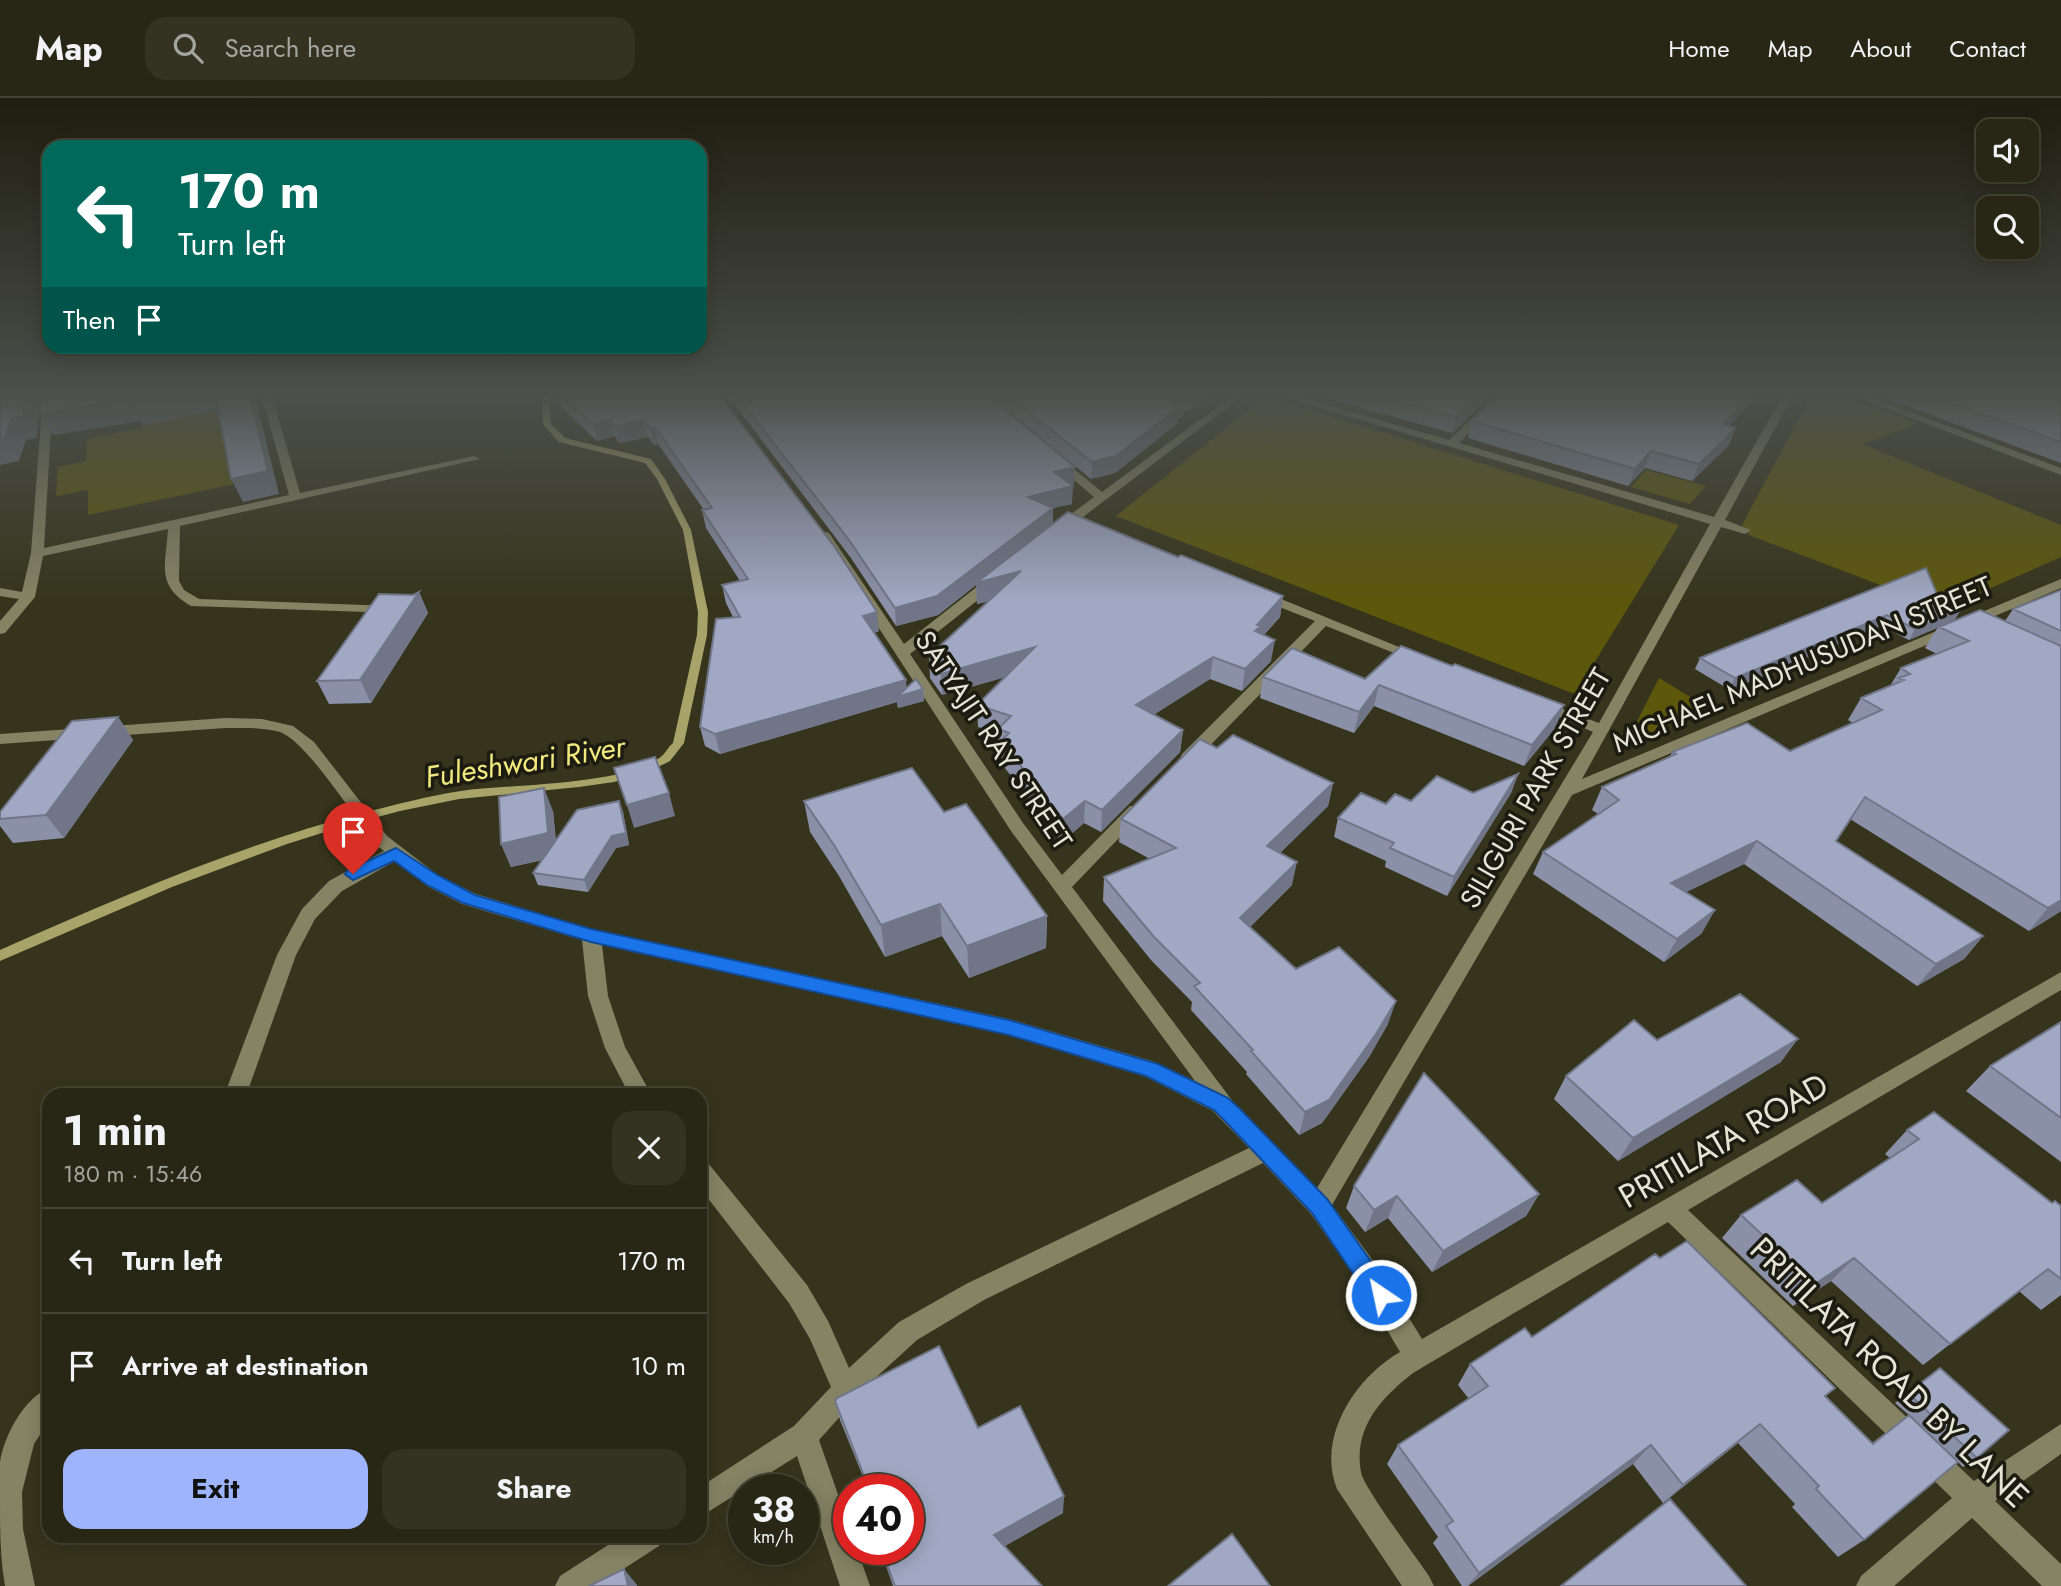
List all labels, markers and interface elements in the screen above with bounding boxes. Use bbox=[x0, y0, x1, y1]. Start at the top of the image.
search box bbox=[145, 17, 635, 80]
text: Map bbox=[35, 25, 103, 72]
icon: search bbox=[169, 29, 207, 67]
text: Search here bbox=[225, 29, 356, 67]
text: Home bbox=[1668, 31, 1730, 66]
text: Map bbox=[1768, 31, 1812, 66]
text: About bbox=[1850, 31, 1911, 66]
text: Contact bbox=[1949, 31, 2026, 66]
map controls bbox=[1976, 119, 2039, 259]
button: sound bbox=[1976, 119, 2039, 182]
text: 170 m bbox=[178, 156, 320, 226]
icon: left bbox=[63, 168, 154, 259]
button: search bbox=[1976, 196, 2039, 259]
text: Turn left bbox=[178, 221, 285, 267]
text: Then bbox=[63, 301, 116, 339]
icon: arrive bbox=[130, 301, 168, 339]
street label: MICHAEL MADHUSUDAN STREET bbox=[1606, 566, 1998, 763]
street label: SATYAJIT RAY STREET bbox=[905, 623, 1082, 858]
street label: SILIGURI PARK STREET bbox=[1450, 660, 1621, 916]
water label: Fuleshwari River bbox=[422, 724, 630, 799]
pin bbox=[323, 802, 383, 874]
icon: arrive bbox=[334, 813, 372, 851]
street label: PRITILATA ROAD bbox=[1610, 1061, 1837, 1220]
text: 1 min bbox=[63, 1100, 167, 1161]
button: close bbox=[612, 1111, 686, 1185]
text: 180 m · 15:46 bbox=[63, 1157, 202, 1191]
street label: PRITILATA ROAD BY LANE bbox=[1740, 1226, 2040, 1518]
icon: left bbox=[63, 1242, 101, 1280]
text: Turn left bbox=[122, 1242, 222, 1280]
text: 170 m bbox=[617, 1242, 686, 1280]
position arrow bbox=[1344, 1258, 1418, 1332]
icon: arrive bbox=[63, 1347, 101, 1385]
text: Arrive at destination bbox=[122, 1347, 369, 1385]
text: 10 m bbox=[631, 1347, 686, 1385]
button: Exit bbox=[63, 1449, 368, 1529]
button: Share bbox=[382, 1449, 686, 1529]
speed limit sign: 40 bbox=[833, 1474, 924, 1565]
text: 38 bbox=[752, 1485, 795, 1535]
text: km/h bbox=[753, 1524, 794, 1550]

